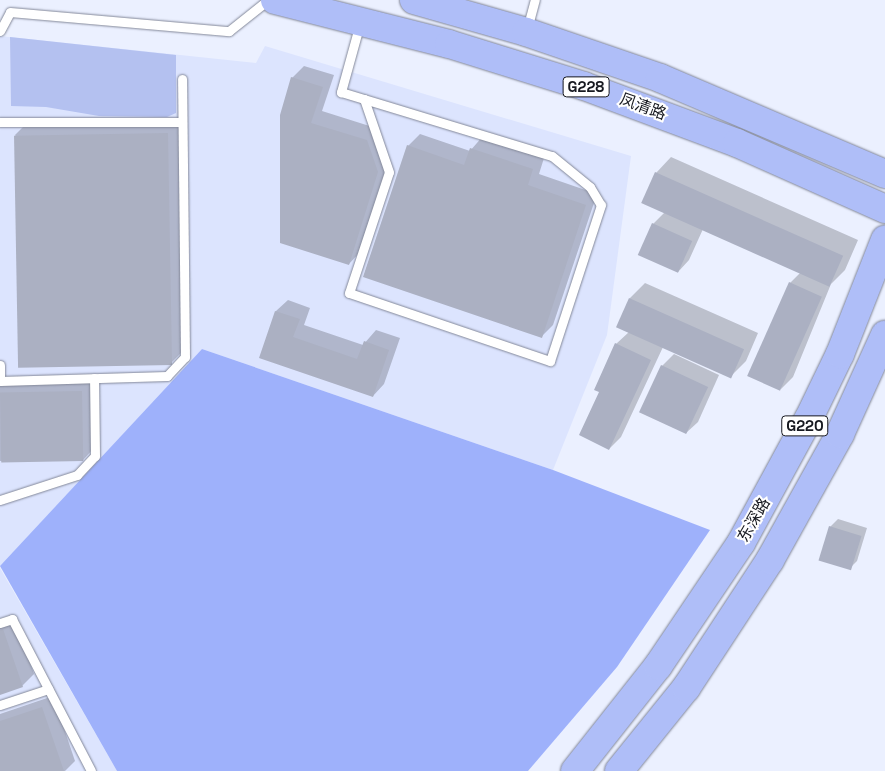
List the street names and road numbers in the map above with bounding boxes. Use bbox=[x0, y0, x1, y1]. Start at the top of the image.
road number: G228 bbox=[562, 74, 610, 100]
street label: 凤清路 bbox=[617, 90, 669, 124]
road number: G220 bbox=[781, 414, 829, 438]
street label: 东深路 bbox=[734, 494, 774, 546]

